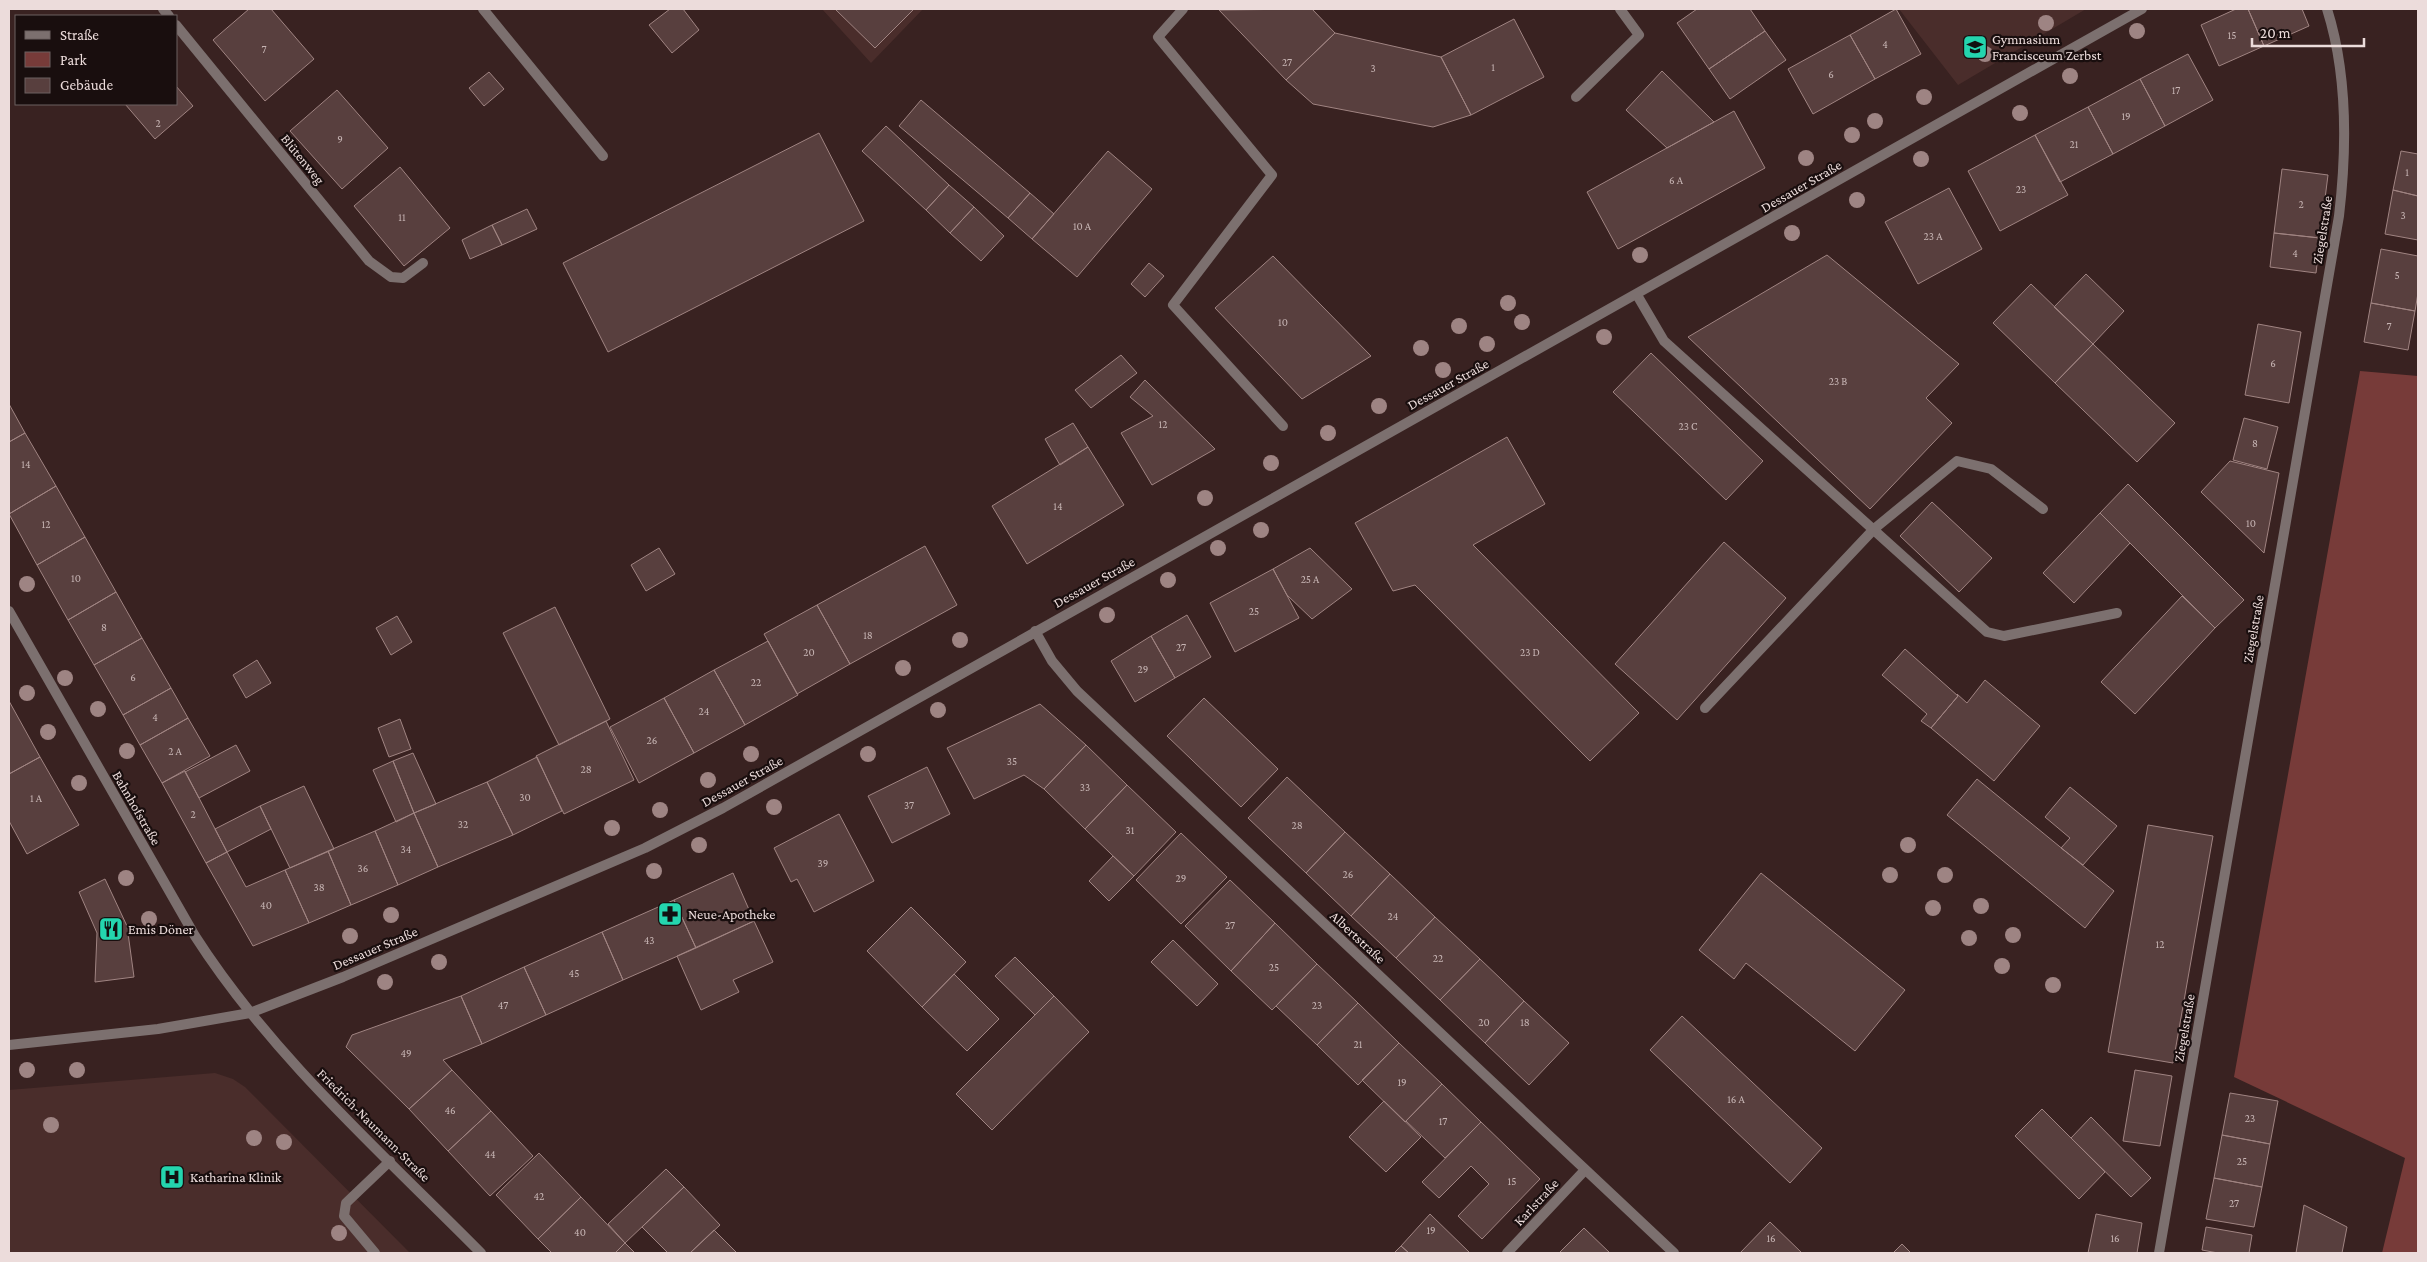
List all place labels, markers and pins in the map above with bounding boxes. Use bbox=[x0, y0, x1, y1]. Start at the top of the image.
place label: Gymnasium Francisceum Zerbst bbox=[1992, 31, 2102, 63]
school or university icon: Gymnasium Francisceum Zerbst bbox=[1962, 34, 1988, 60]
pharmacy icon: Neue-Apotheke bbox=[657, 901, 683, 927]
place label: Neue-Apotheke bbox=[688, 906, 775, 922]
restaurant icon: Emis Döner bbox=[98, 916, 124, 942]
place label: Emis Döner bbox=[128, 921, 194, 937]
hospital icon: Katharina Klinik bbox=[159, 1164, 185, 1190]
place label: Katharina Klinik bbox=[190, 1169, 282, 1185]

